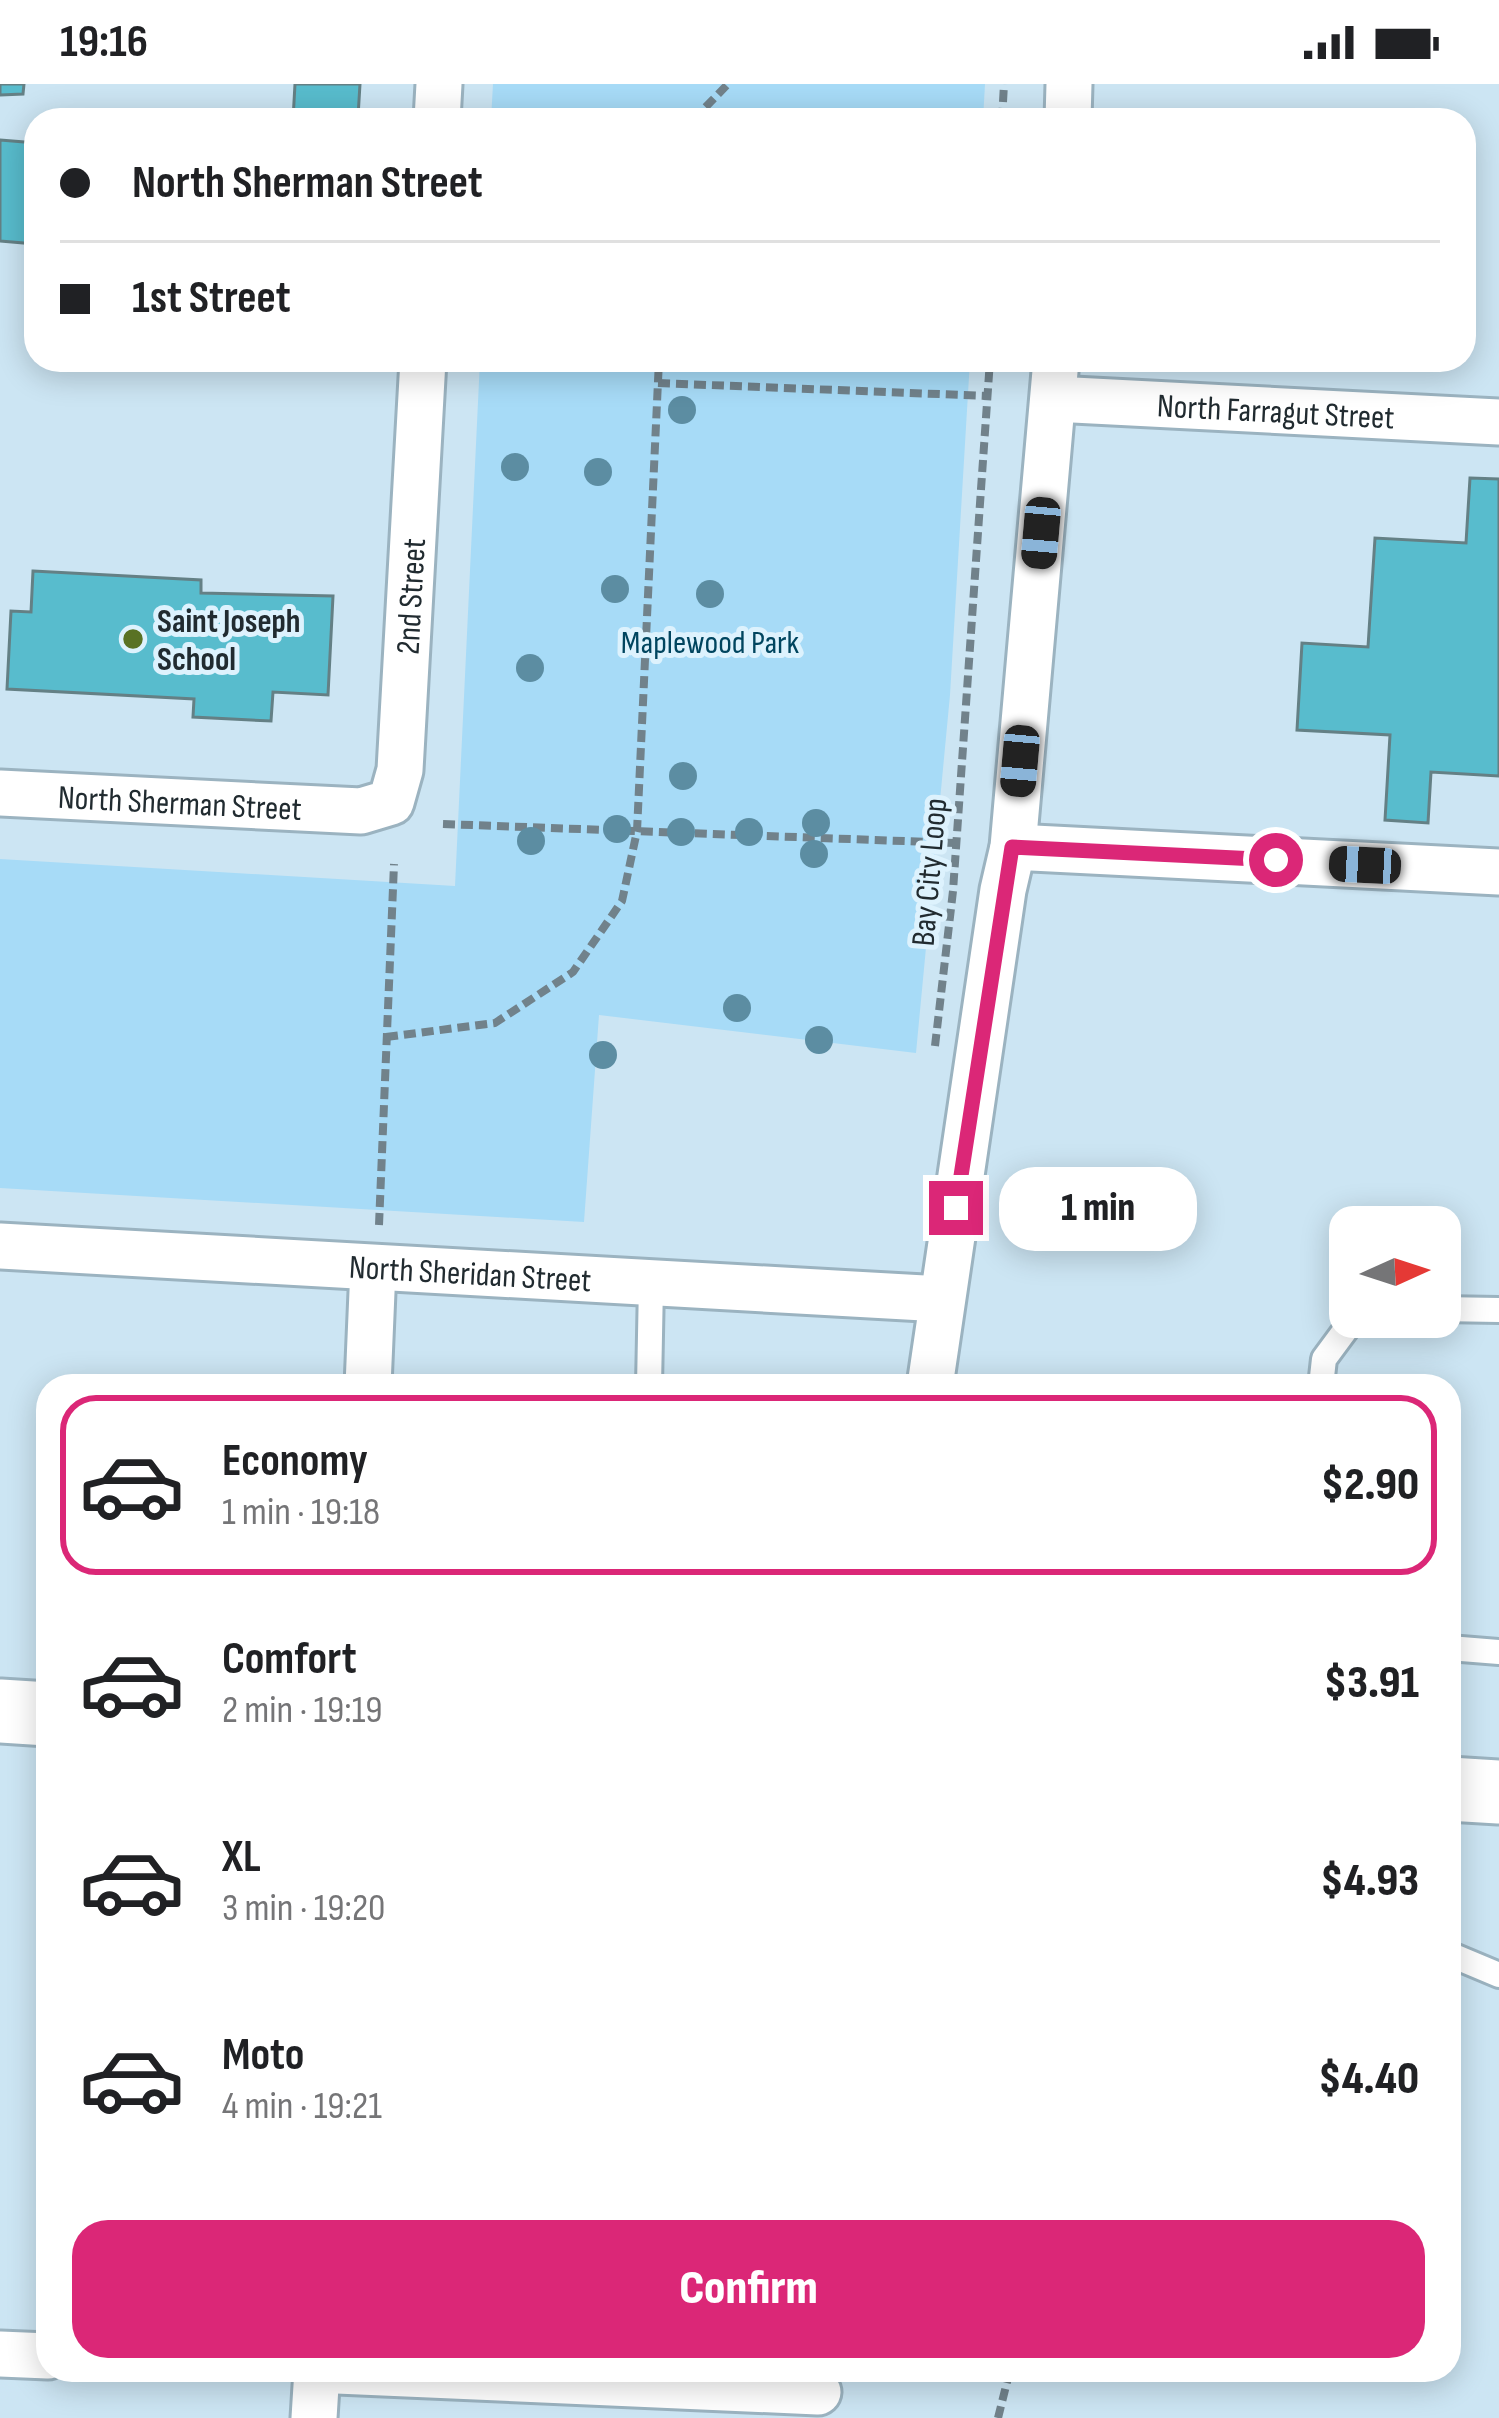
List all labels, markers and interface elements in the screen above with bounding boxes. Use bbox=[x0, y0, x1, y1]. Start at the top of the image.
text: 19:16 bbox=[60, 15, 148, 70]
text: North Sherman Street bbox=[132, 156, 483, 211]
text: 1st Street bbox=[132, 271, 291, 326]
street label: North Farragut Street bbox=[1156, 386, 1395, 439]
car bbox=[1020, 496, 1062, 570]
street label: 2nd Street bbox=[389, 537, 435, 656]
place label: Saint Joseph School bbox=[157, 602, 301, 680]
park label: Maplewood Park bbox=[621, 623, 800, 663]
marker: Saint Joseph School bbox=[120, 626, 146, 652]
car bbox=[999, 724, 1041, 798]
street label: North Sherman Street bbox=[57, 778, 302, 830]
street label: Bay City Loop bbox=[904, 797, 956, 948]
route start bbox=[1249, 833, 1303, 887]
car bbox=[1328, 845, 1402, 885]
callout: 1 min bbox=[998, 1166, 1196, 1250]
route end bbox=[929, 1181, 983, 1235]
text: 1 min bbox=[1061, 1185, 1135, 1232]
north arrow bbox=[1329, 1206, 1461, 1338]
map controls bbox=[1329, 1206, 1461, 1338]
street label: North Sheridan Street bbox=[348, 1248, 592, 1301]
icon: car bbox=[78, 1431, 186, 1539]
text: Economy bbox=[222, 1434, 368, 1489]
text: $2.90 bbox=[1321, 1458, 1419, 1513]
text: 1 min · 19:18 bbox=[222, 1489, 380, 1536]
icon: car bbox=[78, 1629, 186, 1737]
text: Comfort bbox=[222, 1632, 357, 1687]
text: $3.91 bbox=[1324, 1656, 1419, 1711]
text: 2 min · 19:19 bbox=[222, 1687, 383, 1734]
icon: car bbox=[78, 1827, 186, 1935]
text: XL bbox=[222, 1830, 261, 1885]
text: $4.93 bbox=[1321, 1854, 1419, 1909]
text: 3 min · 19:20 bbox=[222, 1885, 385, 1932]
icon: car bbox=[78, 2025, 186, 2133]
text: Moto bbox=[222, 2028, 304, 2083]
text: $4.40 bbox=[1318, 2052, 1419, 2107]
text: 4 min · 19:21 bbox=[222, 2083, 382, 2130]
button: Confirm bbox=[72, 2220, 1425, 2358]

